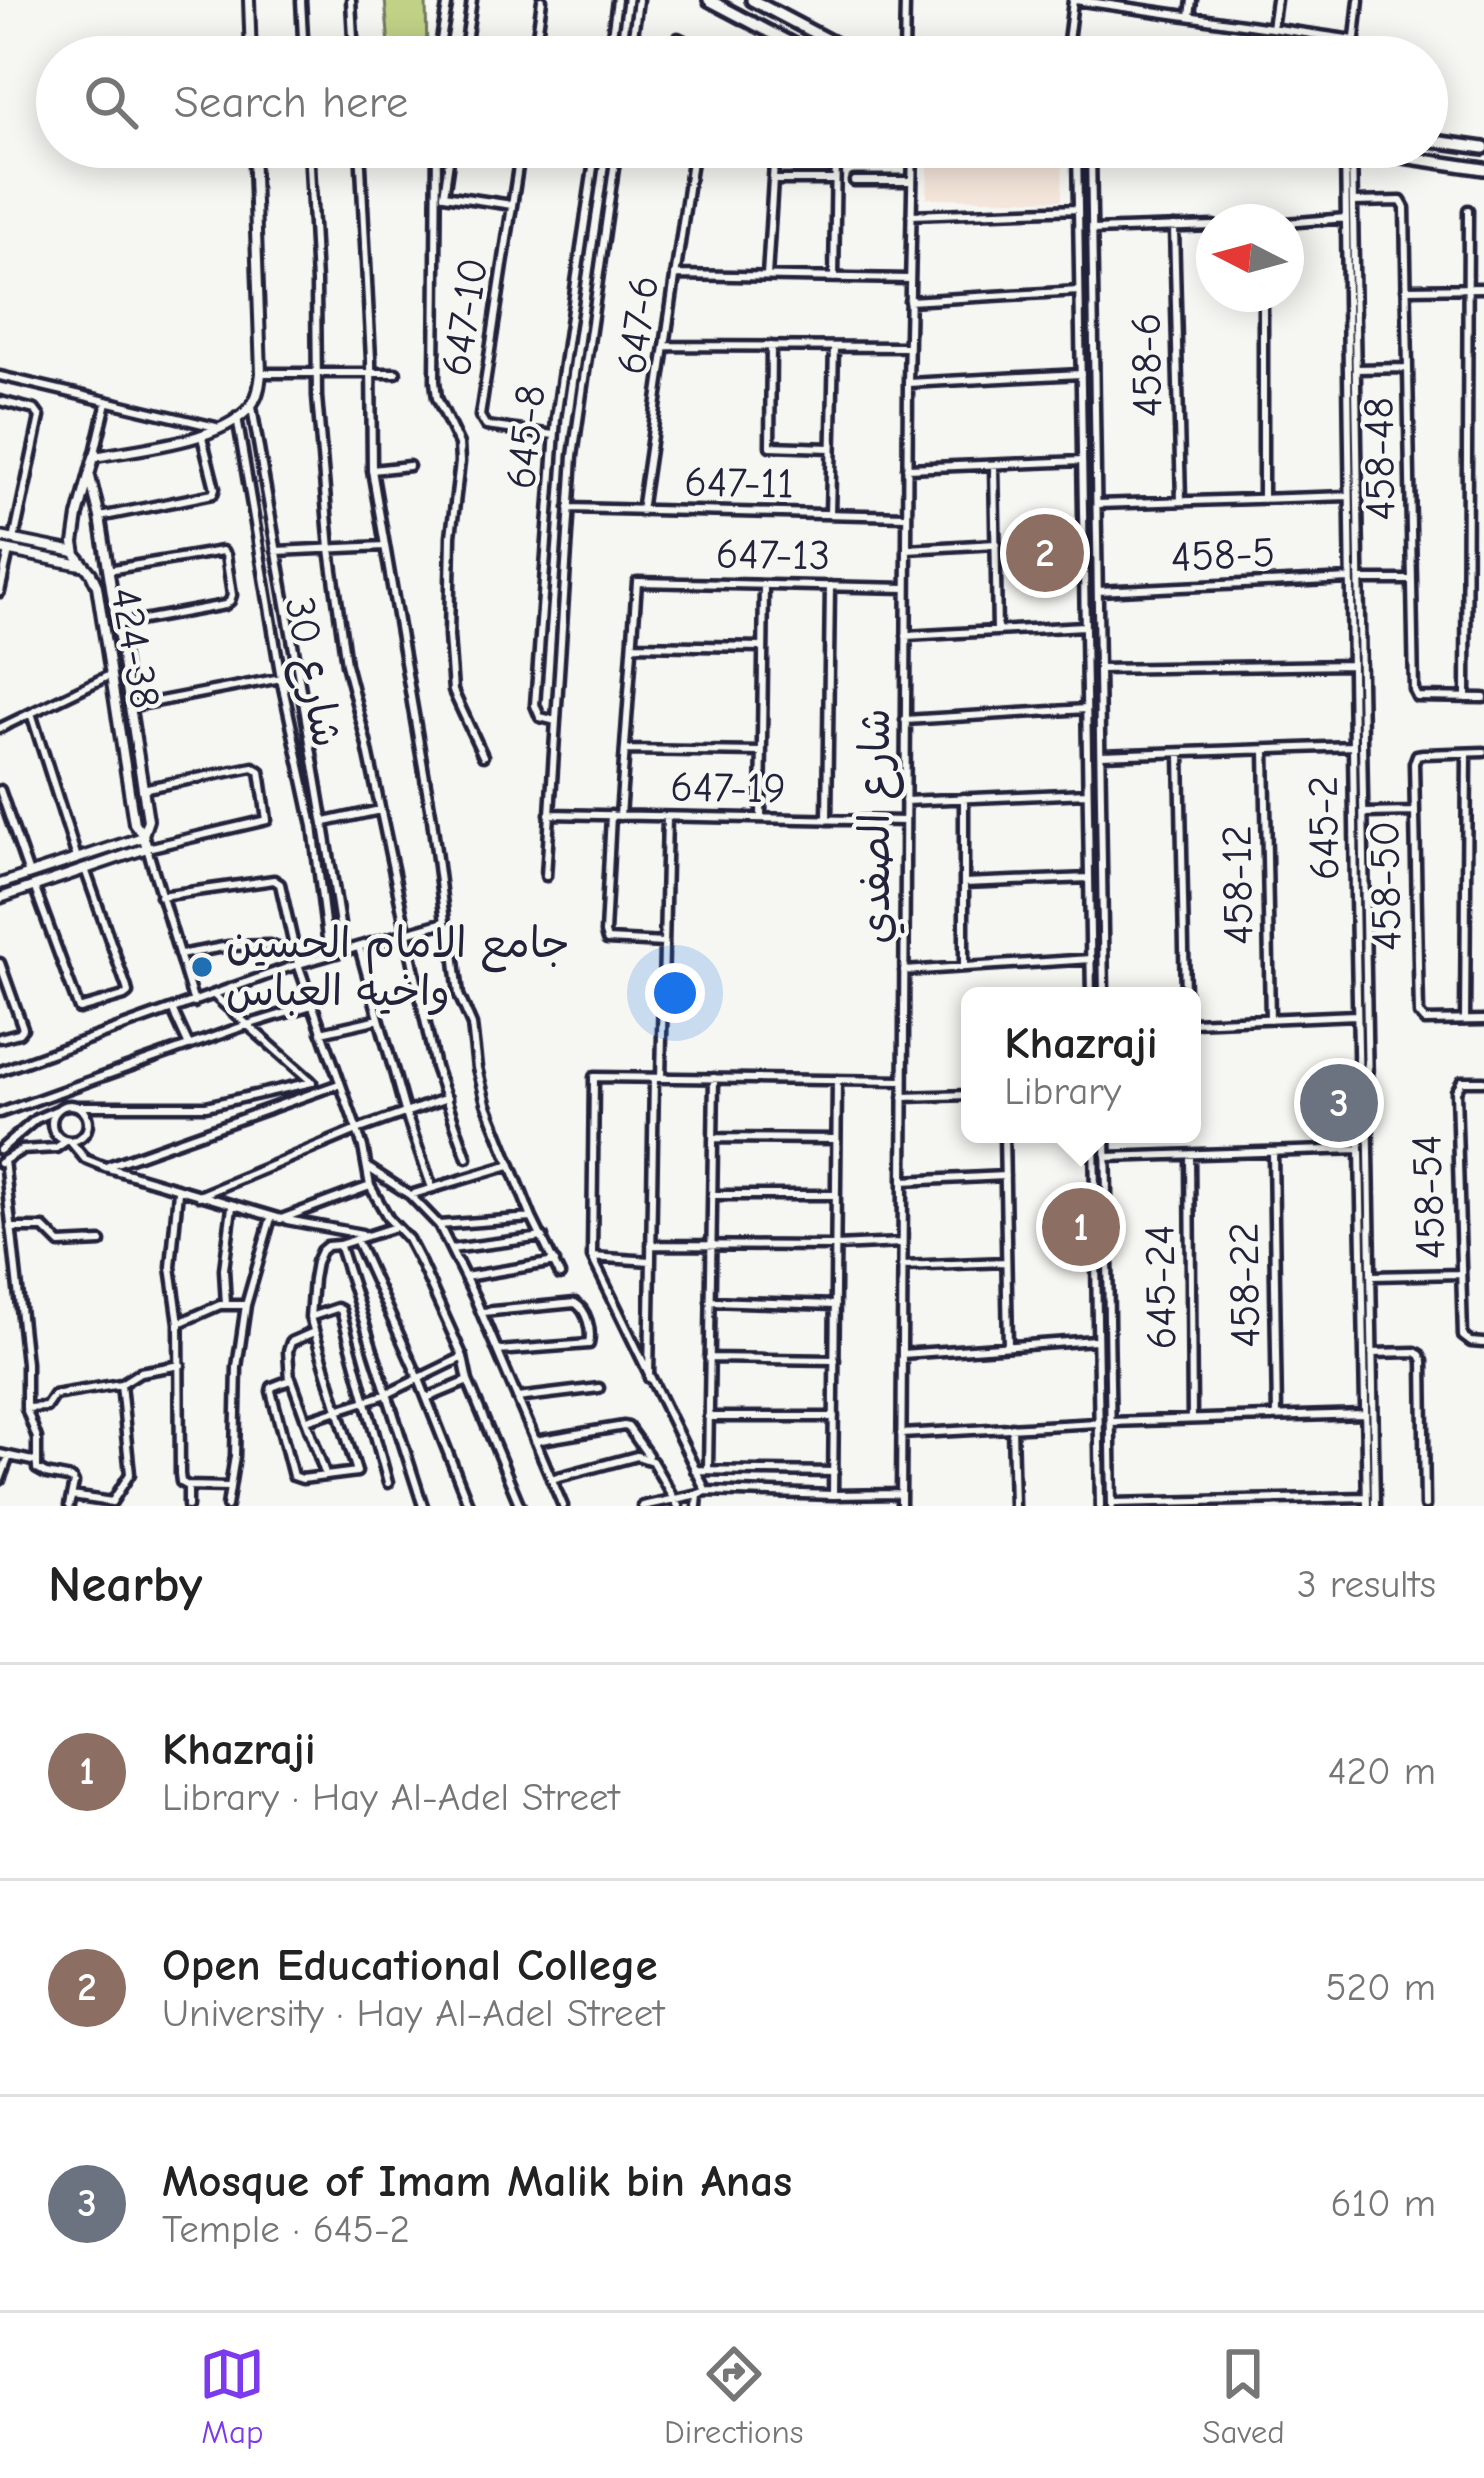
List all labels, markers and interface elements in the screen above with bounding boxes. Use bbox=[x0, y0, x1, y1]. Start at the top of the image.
search box bbox=[36, 36, 1448, 168]
icon: search bbox=[78, 69, 144, 135]
text: Search here bbox=[174, 76, 408, 128]
north arrow bbox=[1196, 204, 1304, 312]
street label: 647-10 bbox=[432, 255, 498, 379]
street label: 647-6 bbox=[607, 272, 669, 378]
street label: 458-6 bbox=[1122, 312, 1172, 418]
street label: 645-8 bbox=[496, 383, 556, 491]
street label: 458-48 bbox=[1354, 397, 1406, 521]
street label: 647-11 bbox=[684, 458, 794, 508]
pin: 2 bbox=[1006, 508, 1084, 598]
street label: 458-5 bbox=[1170, 528, 1276, 582]
street label: 647-13 bbox=[715, 530, 831, 580]
street label: 424-38 bbox=[100, 584, 170, 712]
street label: شارع 30 bbox=[271, 593, 352, 752]
street label: شارع الصفدي bbox=[851, 708, 905, 944]
street label: 647-19 bbox=[670, 762, 786, 814]
street label: 645-2 bbox=[1299, 775, 1349, 881]
street label: 458-50 bbox=[1360, 821, 1412, 951]
street label: 458-12 bbox=[1212, 824, 1264, 946]
place label: جامع الامام الحسين واخيه العباس bbox=[226, 919, 570, 1016]
marker: جامع الامام الحسين واخيه العباس bbox=[189, 954, 215, 980]
your location bbox=[645, 963, 705, 1023]
popup bbox=[961, 987, 1201, 1143]
text: Khazraji bbox=[1004, 1017, 1158, 1069]
pin: 3 bbox=[1300, 1058, 1378, 1148]
text: Library bbox=[1004, 1069, 1121, 1114]
street label: 458-54 bbox=[1402, 1134, 1456, 1260]
pin: 1 bbox=[1042, 1182, 1120, 1272]
street label: 458-22 bbox=[1219, 1222, 1271, 1348]
street label: 645-24 bbox=[1135, 1224, 1187, 1350]
text: Nearby bbox=[48, 1555, 202, 1614]
text: 3 results bbox=[1297, 1562, 1436, 1607]
text: Khazraji bbox=[162, 1723, 316, 1775]
text: 1 bbox=[79, 1749, 95, 1794]
text: 420 m bbox=[1328, 1749, 1436, 1794]
text: Library · Hay Al-Adel Street bbox=[162, 1775, 620, 1820]
text: Open Educational College bbox=[162, 1939, 658, 1991]
text: 2 bbox=[77, 1965, 97, 2010]
text: 520 m bbox=[1325, 1965, 1436, 2010]
text: University · Hay Al-Adel Street bbox=[162, 1991, 664, 2036]
text: Mosque of Imam Malik bin Anas bbox=[162, 2155, 792, 2207]
text: 3 bbox=[77, 2181, 97, 2226]
text: 610 m bbox=[1330, 2181, 1436, 2226]
text: Temple · 645-2 bbox=[162, 2207, 410, 2252]
tab: Map bbox=[199, 2341, 265, 2451]
tab: Directions bbox=[664, 2341, 804, 2451]
tab: Saved bbox=[1202, 2341, 1285, 2451]

